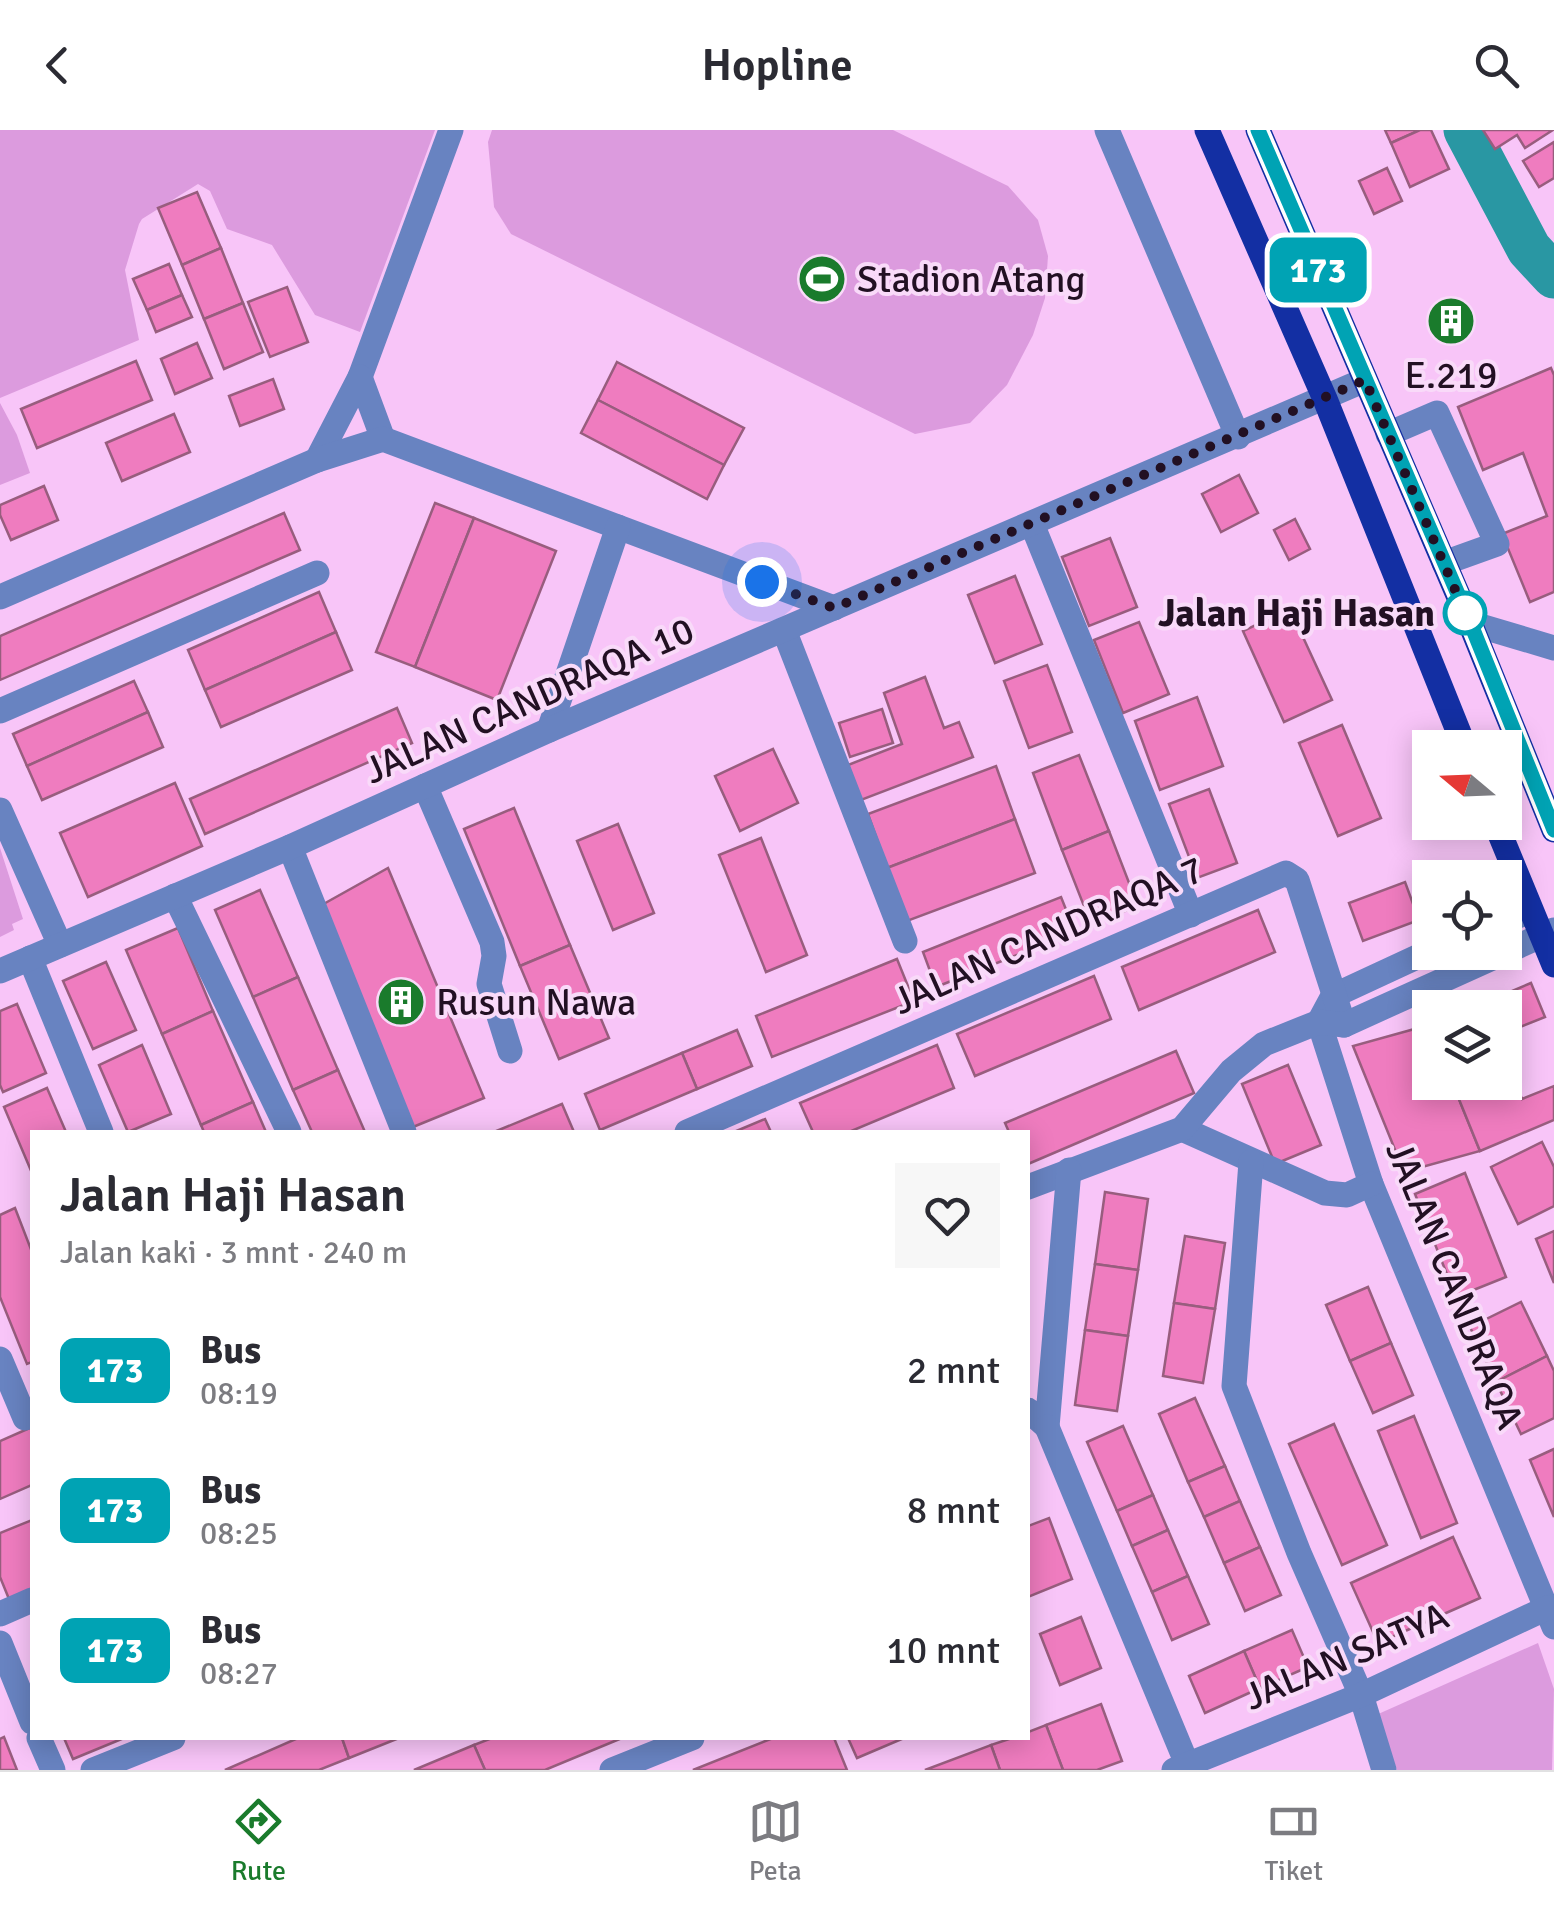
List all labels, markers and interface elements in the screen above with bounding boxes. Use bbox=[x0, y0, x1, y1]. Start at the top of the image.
icon: back bbox=[30, 38, 85, 93]
text: Hopline bbox=[701, 38, 853, 93]
icon: search bbox=[1469, 38, 1524, 93]
line badge: 173 bbox=[1260, 238, 1376, 302]
text: 173 bbox=[1290, 249, 1346, 292]
sports icon: Stadion Atang bbox=[796, 253, 848, 305]
place label: Stadion Atang bbox=[857, 256, 1086, 303]
building icon: E.219 bbox=[1425, 295, 1477, 347]
place label: E.219 bbox=[1404, 352, 1498, 399]
your location bbox=[737, 557, 787, 607]
place label: Jalan Haji Hasan bbox=[1158, 590, 1435, 637]
marker: Jalan Haji Hasan bbox=[1444, 592, 1486, 634]
street label: JALAN CANDRAQA 10 bbox=[357, 607, 701, 794]
north arrow bbox=[1412, 730, 1522, 840]
map controls bbox=[1412, 730, 1522, 1100]
street label: JALAN CANDRAQA 7 bbox=[886, 846, 1211, 1025]
button: locate bbox=[1412, 860, 1522, 970]
building icon: Rusun Nawa bbox=[375, 976, 427, 1028]
place label: Rusun Nawa bbox=[436, 979, 636, 1026]
button: layers bbox=[1412, 990, 1522, 1100]
street label: JALAN CANDRAQA bbox=[1375, 1134, 1534, 1436]
button: heart bbox=[895, 1163, 1000, 1268]
text: Jalan Haji Hasan bbox=[60, 1166, 406, 1225]
text: Jalan kaki · 3 mnt · 240 m bbox=[60, 1233, 407, 1272]
text: Bus bbox=[200, 1327, 261, 1374]
text: 2 mnt bbox=[907, 1347, 1000, 1394]
text: 173 bbox=[87, 1349, 143, 1392]
text: 08:19 bbox=[200, 1374, 278, 1413]
text: Bus bbox=[200, 1467, 261, 1514]
text: 8 mnt bbox=[907, 1487, 1000, 1534]
text: 173 bbox=[87, 1489, 143, 1532]
text: 08:25 bbox=[200, 1514, 278, 1553]
street label: JALAN SATYA bbox=[1237, 1592, 1456, 1721]
text: Bus bbox=[200, 1607, 261, 1654]
text: 10 mnt bbox=[886, 1627, 1000, 1674]
text: 173 bbox=[87, 1629, 143, 1672]
text: 08:27 bbox=[200, 1654, 278, 1693]
tab: Rute bbox=[231, 1794, 286, 1888]
tab: Peta bbox=[748, 1794, 803, 1888]
tab: Tiket bbox=[1264, 1794, 1323, 1888]

